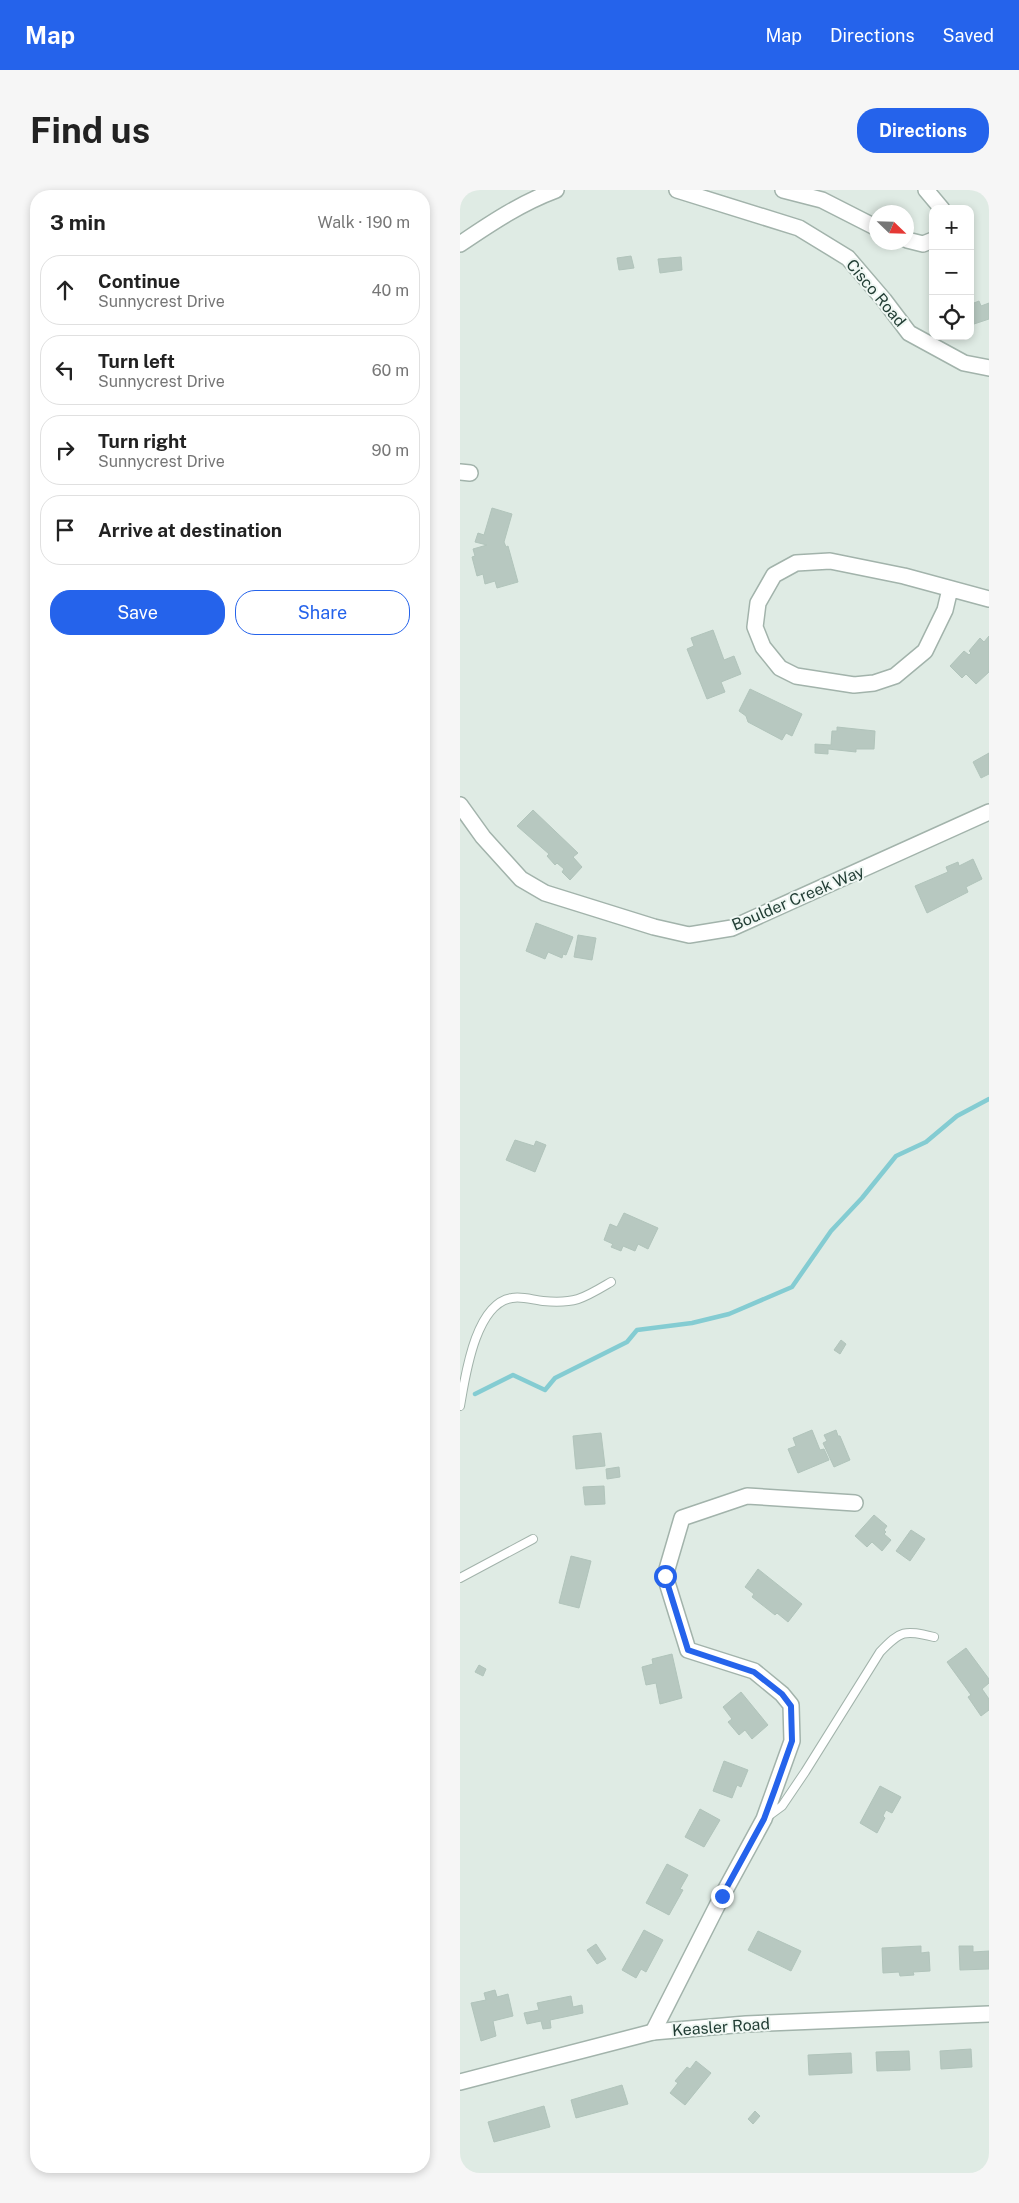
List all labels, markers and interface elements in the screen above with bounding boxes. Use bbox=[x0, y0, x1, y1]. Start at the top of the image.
text: Map bbox=[25, 21, 75, 49]
text: Map bbox=[765, 25, 802, 46]
text: Directions bbox=[830, 25, 915, 46]
text: Saved bbox=[943, 25, 994, 46]
button: Directions bbox=[857, 108, 989, 153]
text: Find us bbox=[30, 110, 150, 151]
north arrow bbox=[869, 205, 914, 250]
map controls bbox=[929, 205, 974, 340]
button: + bbox=[929, 205, 974, 250]
text: 3 min bbox=[50, 210, 106, 235]
text: Walk · 190 m bbox=[318, 213, 410, 232]
button: − bbox=[929, 250, 974, 295]
street label: Cisco Road bbox=[842, 255, 910, 331]
text: Continue bbox=[98, 270, 180, 292]
icon: ahead bbox=[51, 276, 79, 304]
text: 40 m bbox=[371, 281, 409, 300]
text: Sunnycrest Drive bbox=[98, 292, 225, 311]
button: locate bbox=[929, 295, 974, 340]
text: Turn left bbox=[98, 350, 175, 372]
icon: left bbox=[51, 356, 79, 384]
text: 60 m bbox=[372, 361, 409, 380]
text: Sunnycrest Drive bbox=[98, 372, 225, 391]
text: Turn right bbox=[98, 430, 187, 452]
icon: right bbox=[51, 436, 79, 464]
text: 90 m bbox=[372, 441, 409, 460]
text: Sunnycrest Drive bbox=[98, 452, 225, 471]
icon: arrive bbox=[51, 516, 79, 544]
text: Arrive at destination bbox=[98, 519, 282, 541]
button: Save bbox=[50, 590, 225, 635]
button: Share bbox=[235, 590, 410, 635]
street label: Boulder Creek Way bbox=[729, 861, 867, 934]
route start bbox=[654, 1565, 677, 1588]
route end bbox=[711, 1885, 734, 1908]
street label: Keasler Road bbox=[672, 2014, 770, 2040]

